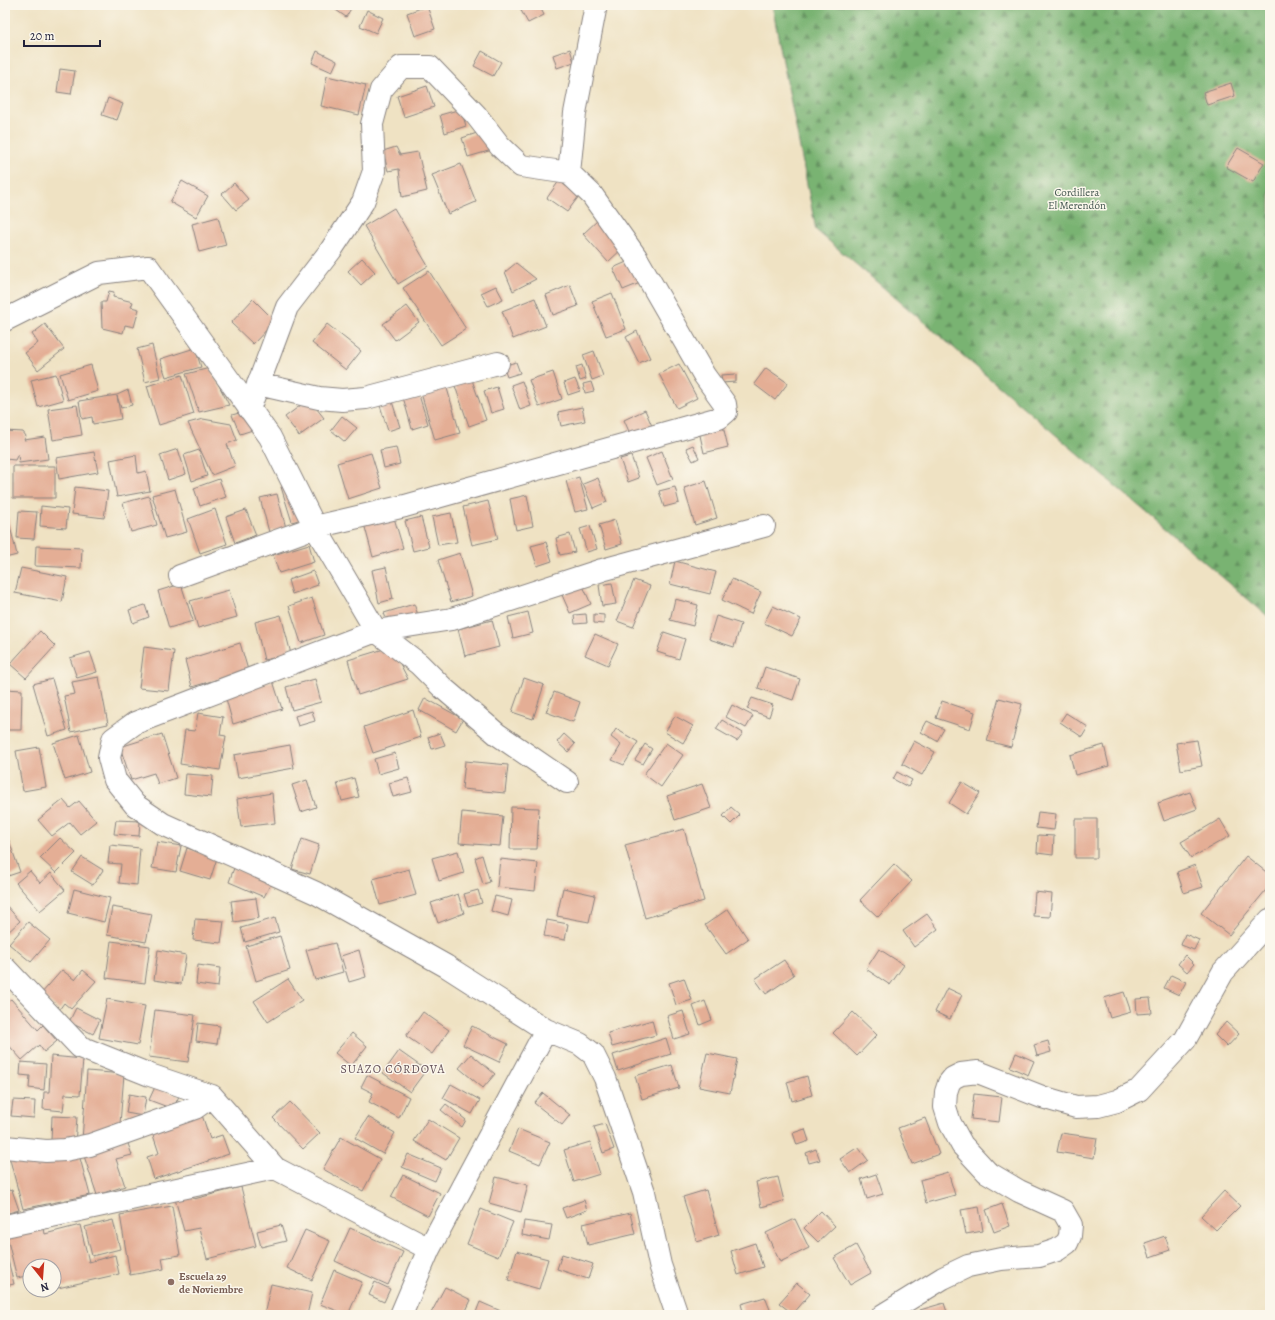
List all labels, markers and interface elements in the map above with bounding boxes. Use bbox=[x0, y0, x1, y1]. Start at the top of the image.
scale bar bbox=[24, 22, 100, 48]
text: 20 m bbox=[30, 28, 54, 44]
park label: Cordillera El Merendón bbox=[1048, 185, 1106, 213]
district label: SUAZO CÓRDOVA bbox=[340, 1061, 446, 1077]
north arrow bbox=[22, 1258, 62, 1298]
place label: Escuela 29 de Noviembre bbox=[179, 1269, 243, 1297]
marker: Escuela 29 de Noviembre bbox=[166, 1277, 176, 1287]
text: N bbox=[39, 1279, 51, 1295]

